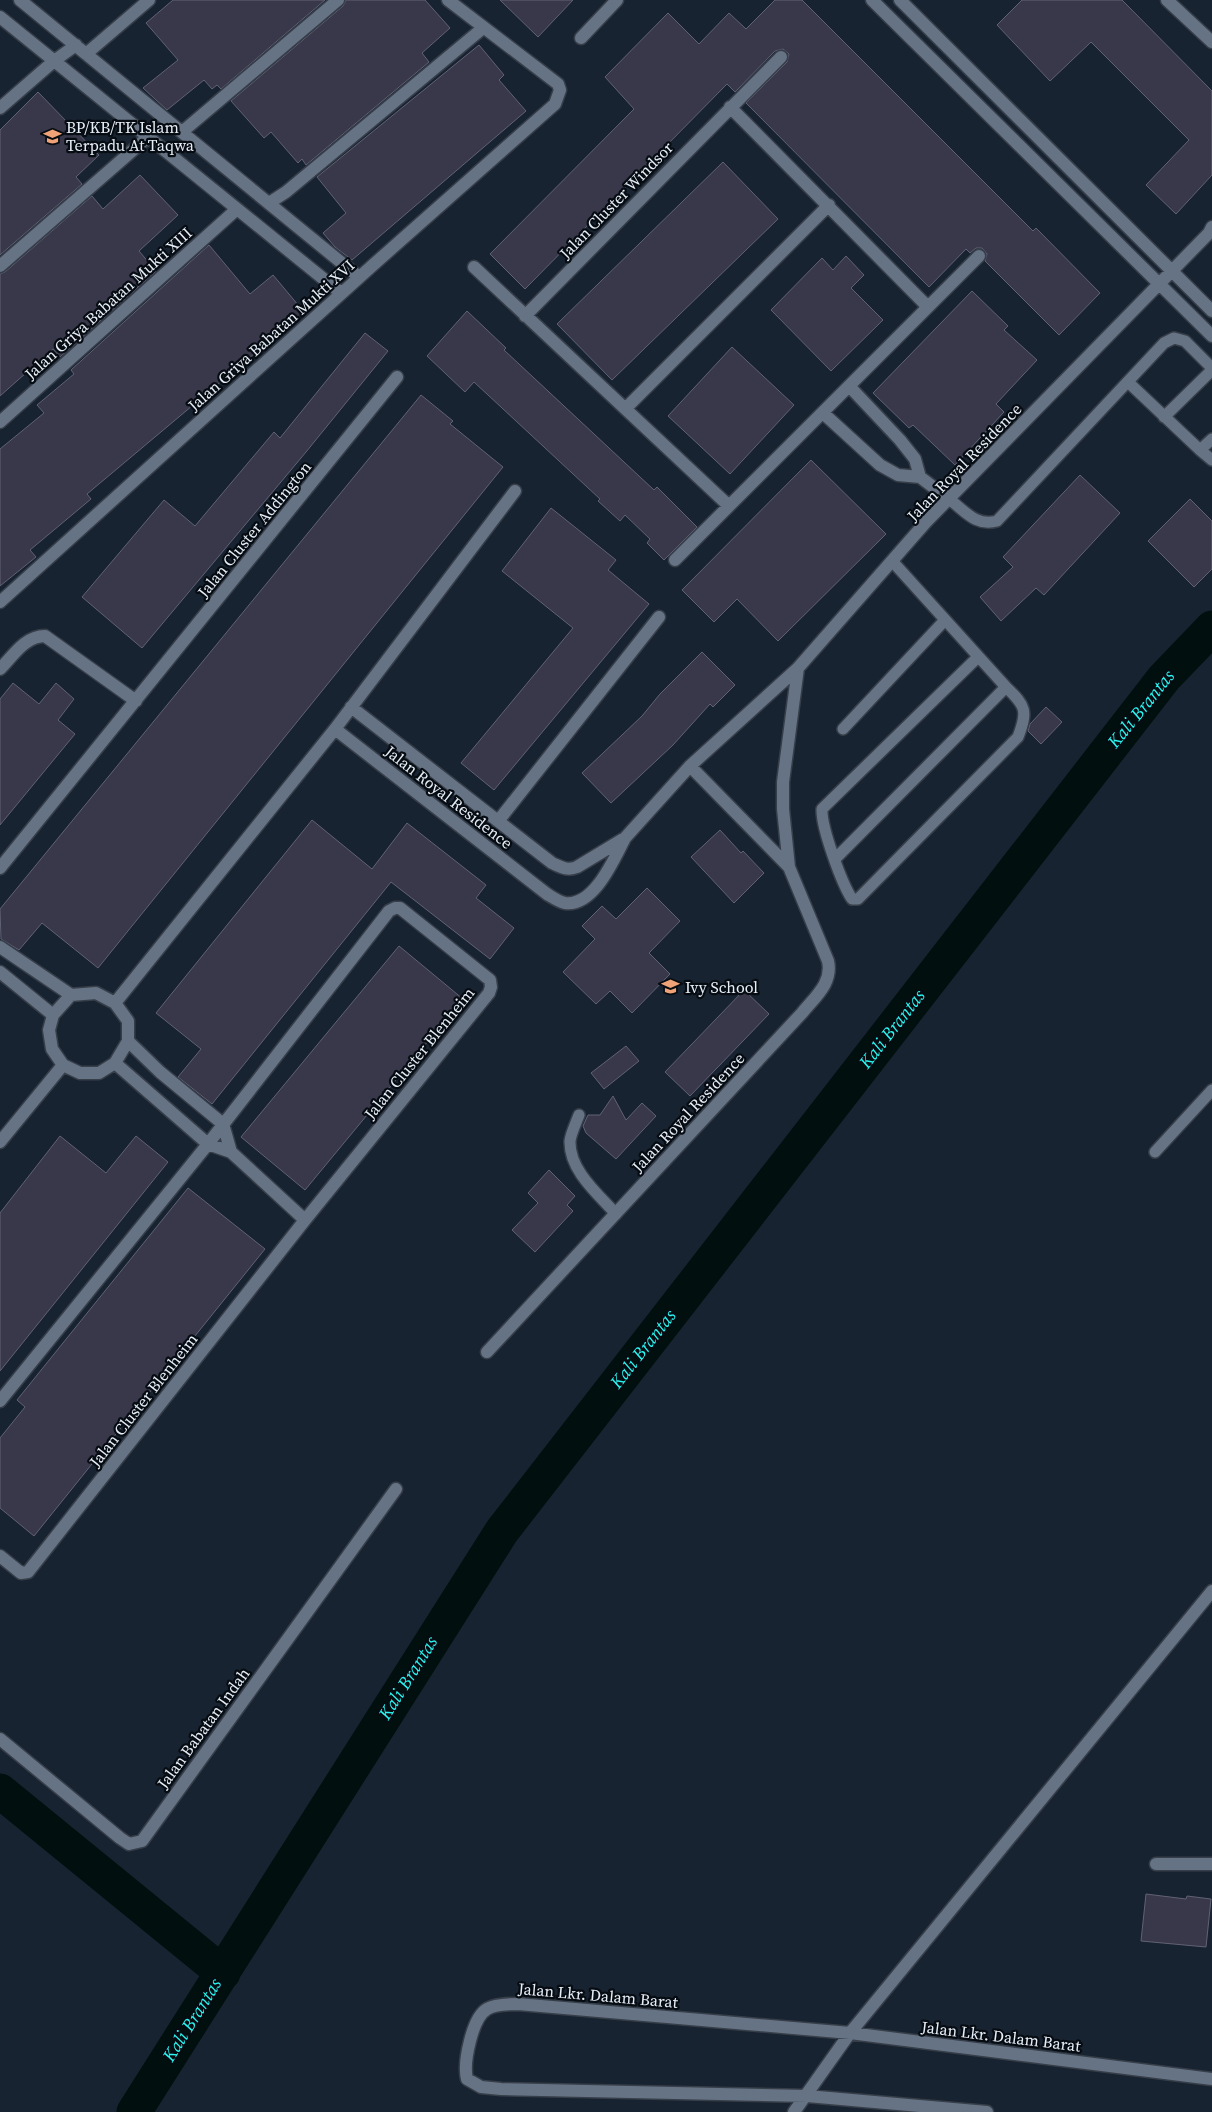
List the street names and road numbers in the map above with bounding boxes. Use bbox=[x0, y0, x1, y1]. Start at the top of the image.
street label: Jalan Cluster Windsor bbox=[553, 136, 678, 264]
street label: Jalan Griya Babatan Mukti XIII bbox=[19, 222, 196, 385]
street label: Jalan Griya Babatan Mukti XVI bbox=[182, 254, 359, 416]
street label: Jalan Royal Residence bbox=[901, 398, 1026, 527]
street label: Jalan Cluster Addington bbox=[191, 456, 316, 603]
street label: Jalan Royal Residence bbox=[380, 740, 517, 854]
street label: Jalan Cluster Blenheim bbox=[358, 982, 479, 1124]
street label: Jalan Royal Residence bbox=[626, 1047, 749, 1177]
street label: Jalan Cluster Blenheim bbox=[83, 1329, 202, 1472]
street label: Jalan Babatan Indah bbox=[151, 1663, 255, 1794]
street label: Jalan Lkr. Dalam Barat bbox=[516, 1977, 680, 2013]
street label: Jalan Lkr. Dalam Barat bbox=[919, 2015, 1083, 2057]

